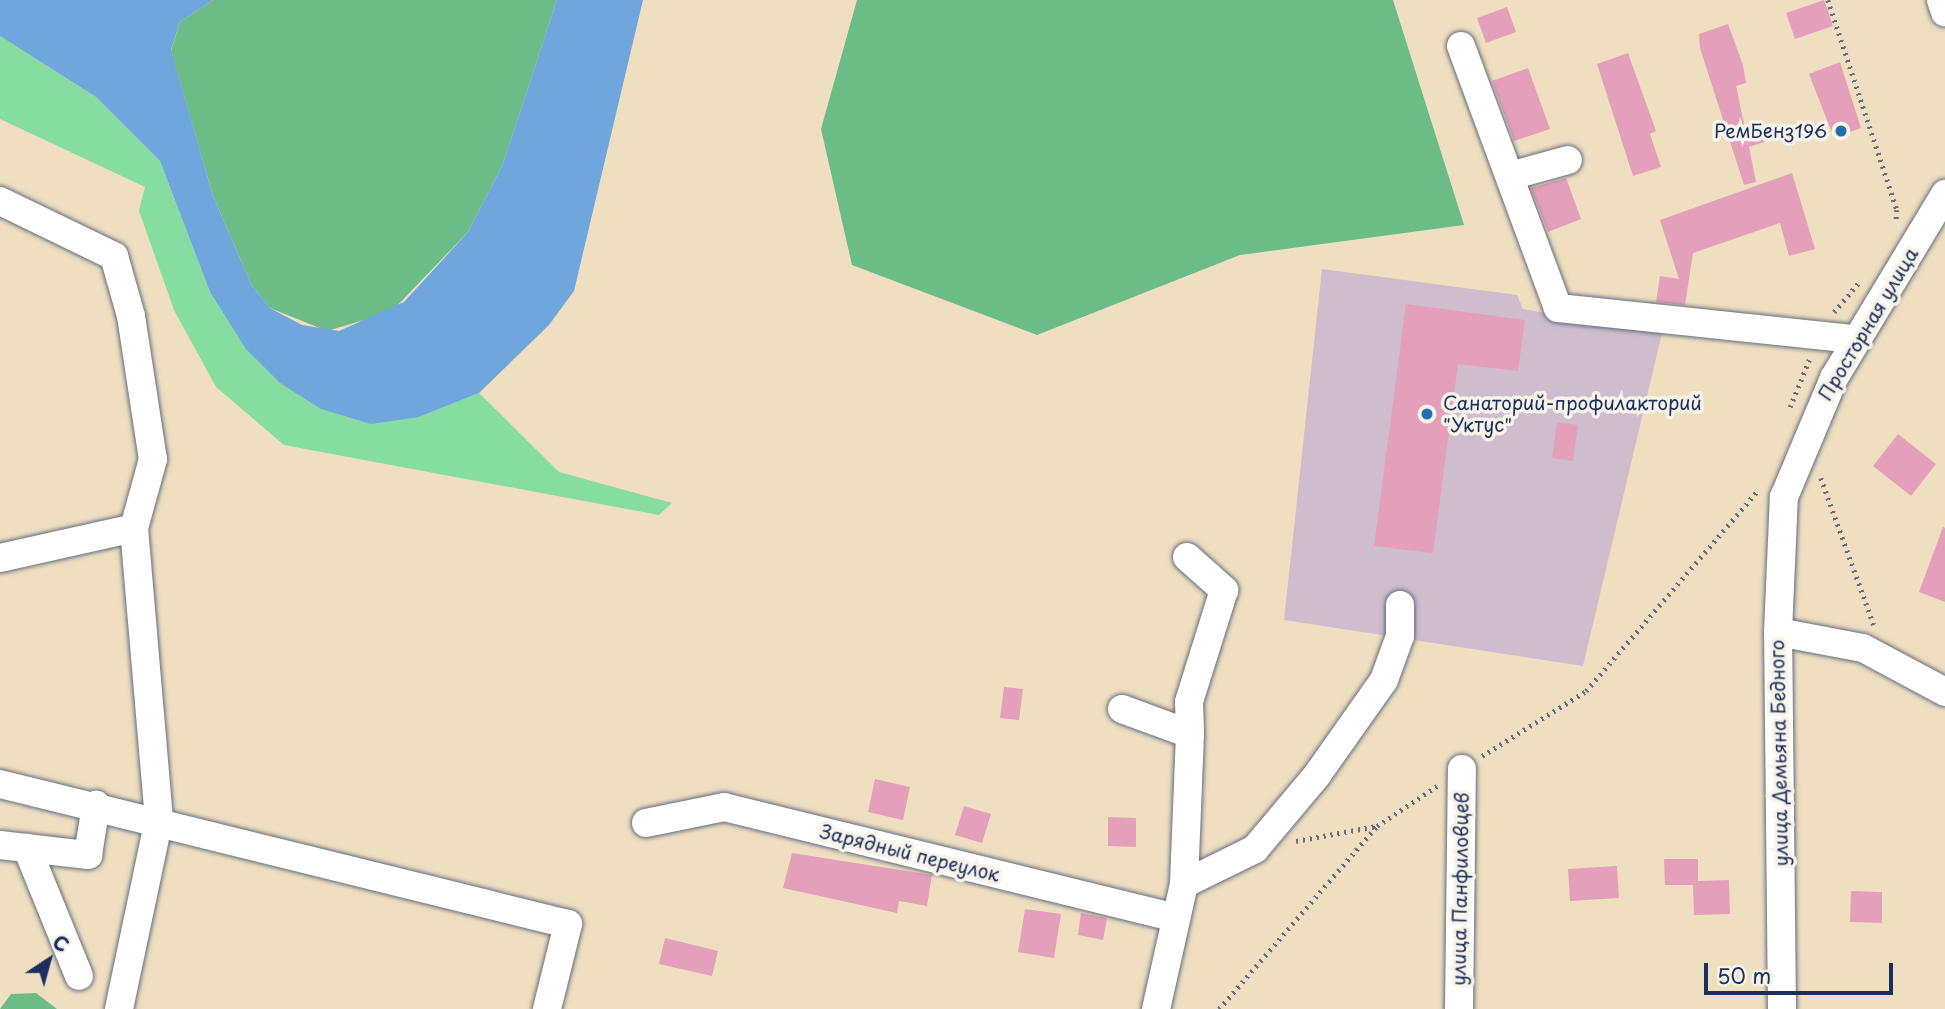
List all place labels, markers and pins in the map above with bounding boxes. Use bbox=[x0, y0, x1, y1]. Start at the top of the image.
place label: РемБенз196 bbox=[1714, 120, 1827, 142]
marker: РемБенз196 bbox=[1833, 123, 1849, 139]
place label: Санаторий-профилакторий "Уктус" bbox=[1443, 392, 1702, 436]
marker: Санаторий-профилакторий "Уктус" bbox=[1417, 404, 1437, 424]

